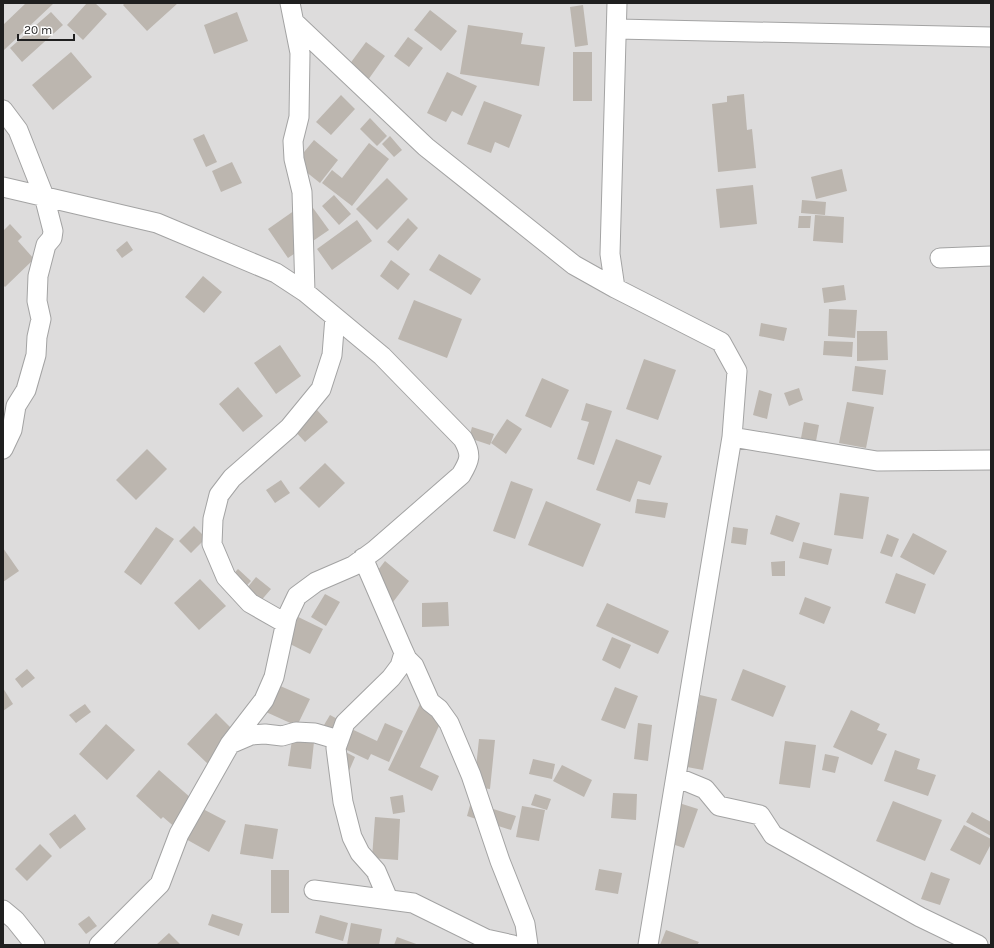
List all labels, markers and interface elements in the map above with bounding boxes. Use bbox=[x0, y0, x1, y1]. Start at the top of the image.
scale bar bbox=[18, 16, 74, 42]
text: 20 m bbox=[24, 23, 52, 37]

